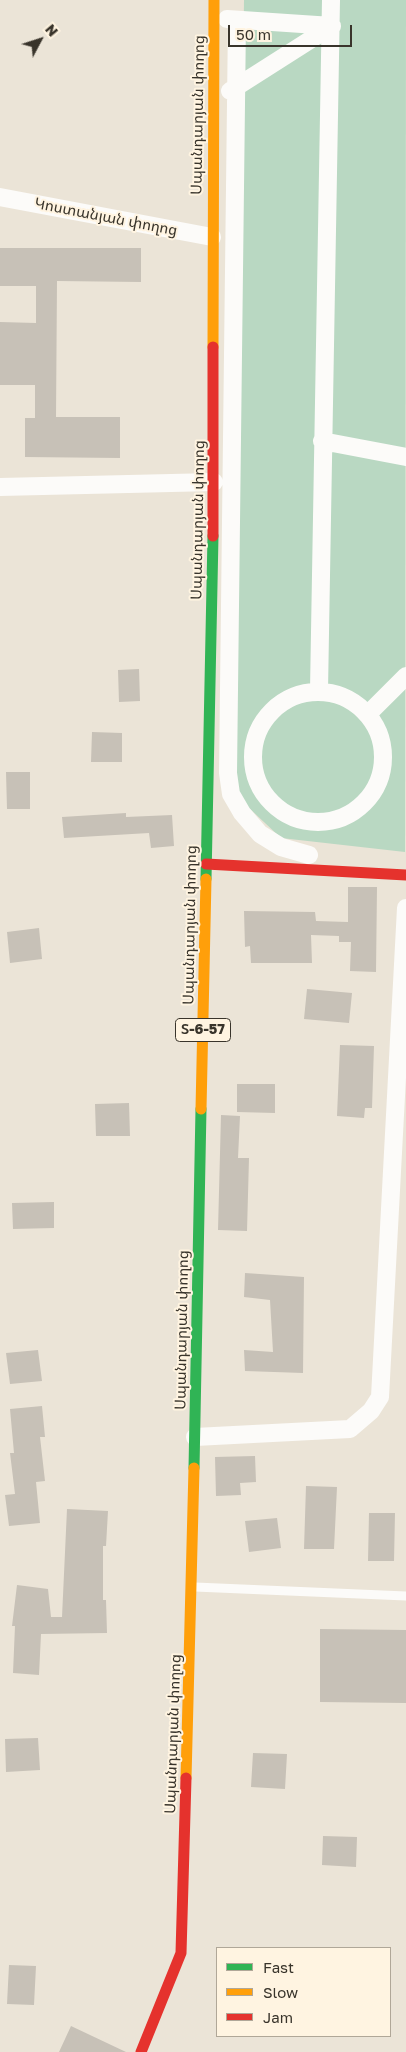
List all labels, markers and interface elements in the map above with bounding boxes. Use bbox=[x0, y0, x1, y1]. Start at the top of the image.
north arrow bbox=[15, 15, 65, 65]
scale bar bbox=[231, 15, 355, 47]
text: N bbox=[42, 20, 62, 40]
text: 50 m bbox=[236, 25, 271, 43]
street label: Սպանդարյան փողոց bbox=[188, 35, 208, 195]
street label: Կոստանյան փողոց bbox=[33, 194, 179, 240]
street label: Սպանդարյան փողոց bbox=[188, 440, 208, 600]
street label: Սպանդարյան փողոց bbox=[180, 845, 200, 1005]
road number: Տ-6-57 bbox=[176, 1018, 230, 1042]
street label: Սպանդարյան փողոց bbox=[172, 1250, 192, 1410]
street label: Սպանդարյան փողոց bbox=[161, 1654, 185, 1814]
legend bbox=[216, 1947, 391, 2037]
text: Fast bbox=[263, 1958, 294, 1976]
text: Slow bbox=[263, 1983, 298, 2001]
text: Jam bbox=[263, 2008, 293, 2026]

